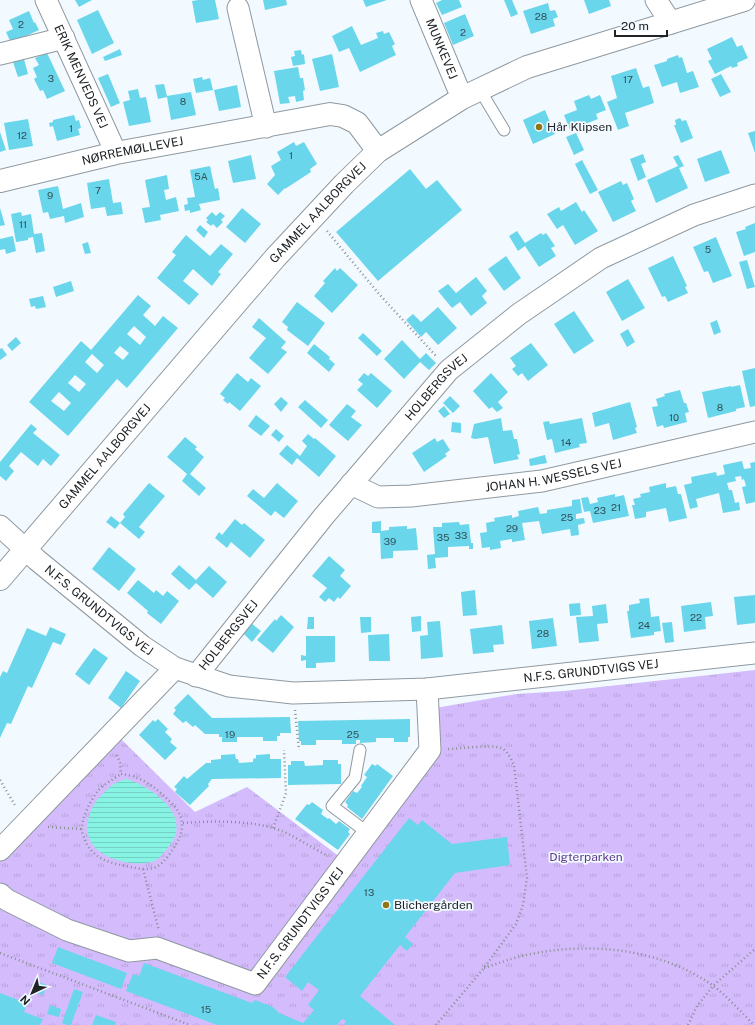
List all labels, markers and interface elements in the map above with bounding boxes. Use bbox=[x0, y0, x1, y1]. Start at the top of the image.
house number: 28 bbox=[535, 10, 547, 22]
scale bar bbox=[615, 12, 667, 38]
street label: MUNKEVEJ bbox=[423, 17, 460, 81]
house number: 2 bbox=[18, 18, 24, 30]
text: 20 m bbox=[621, 19, 649, 33]
street label: ERIK MENVEDS VEJ bbox=[51, 22, 111, 130]
house number: 2 bbox=[460, 26, 466, 38]
house number: 3 bbox=[48, 72, 54, 84]
house number: 17 bbox=[623, 73, 633, 85]
house number: 8 bbox=[180, 95, 186, 107]
place label: Hår Klipsen bbox=[547, 120, 612, 134]
house number: 1 bbox=[69, 122, 73, 134]
marker: Hår Klipsen bbox=[534, 122, 544, 132]
house number: 12 bbox=[17, 129, 27, 141]
street label: NØRREMØLLEVEJ bbox=[80, 134, 184, 168]
house number: 1 bbox=[289, 149, 293, 161]
street label: GAMMEL AALBORGVEJ bbox=[267, 159, 369, 266]
house number: 5A bbox=[194, 170, 208, 182]
house number: 7 bbox=[95, 184, 101, 196]
house number: 9 bbox=[47, 189, 53, 201]
house number: 11 bbox=[19, 218, 27, 230]
house number: 5 bbox=[705, 243, 711, 255]
street label: HOLBERGSVEJ bbox=[402, 351, 470, 423]
street label: GAMMEL AALBORGVEJ bbox=[56, 401, 154, 512]
house number: 8 bbox=[717, 401, 723, 413]
house number: 10 bbox=[669, 411, 679, 423]
house number: 14 bbox=[561, 436, 571, 448]
street label: JOHAN H. WESSELS VEJ bbox=[484, 456, 623, 494]
house number: 21 bbox=[611, 501, 621, 513]
house number: 23 bbox=[594, 504, 606, 516]
house number: 25 bbox=[561, 511, 573, 523]
house number: 29 bbox=[506, 522, 518, 534]
house number: 33 bbox=[455, 529, 467, 541]
house number: 35 bbox=[437, 531, 449, 543]
house number: 39 bbox=[384, 535, 396, 547]
street label: N.F.S. GRUNDTVIGS VEJ bbox=[42, 562, 156, 658]
street label: HOLBERGSVEJ bbox=[196, 598, 261, 673]
house number: 22 bbox=[690, 611, 702, 623]
house number: 24 bbox=[638, 619, 650, 631]
house number: 28 bbox=[537, 627, 549, 639]
street label: N.F.S. GRUNDTVIGS VEJ bbox=[523, 657, 659, 685]
house number: 19 bbox=[225, 728, 235, 740]
house number: 25 bbox=[347, 728, 359, 740]
park label: Digterparken bbox=[549, 850, 623, 864]
street label: N.F.S. GRUNDTVIGS VEJ bbox=[254, 865, 346, 982]
house number: 13 bbox=[364, 886, 374, 898]
place label: Blichergården bbox=[394, 898, 473, 912]
marker: Blichergården bbox=[381, 900, 391, 910]
north arrow bbox=[12, 973, 52, 1013]
text: N bbox=[18, 993, 32, 1007]
house number: 15 bbox=[201, 1003, 211, 1015]

